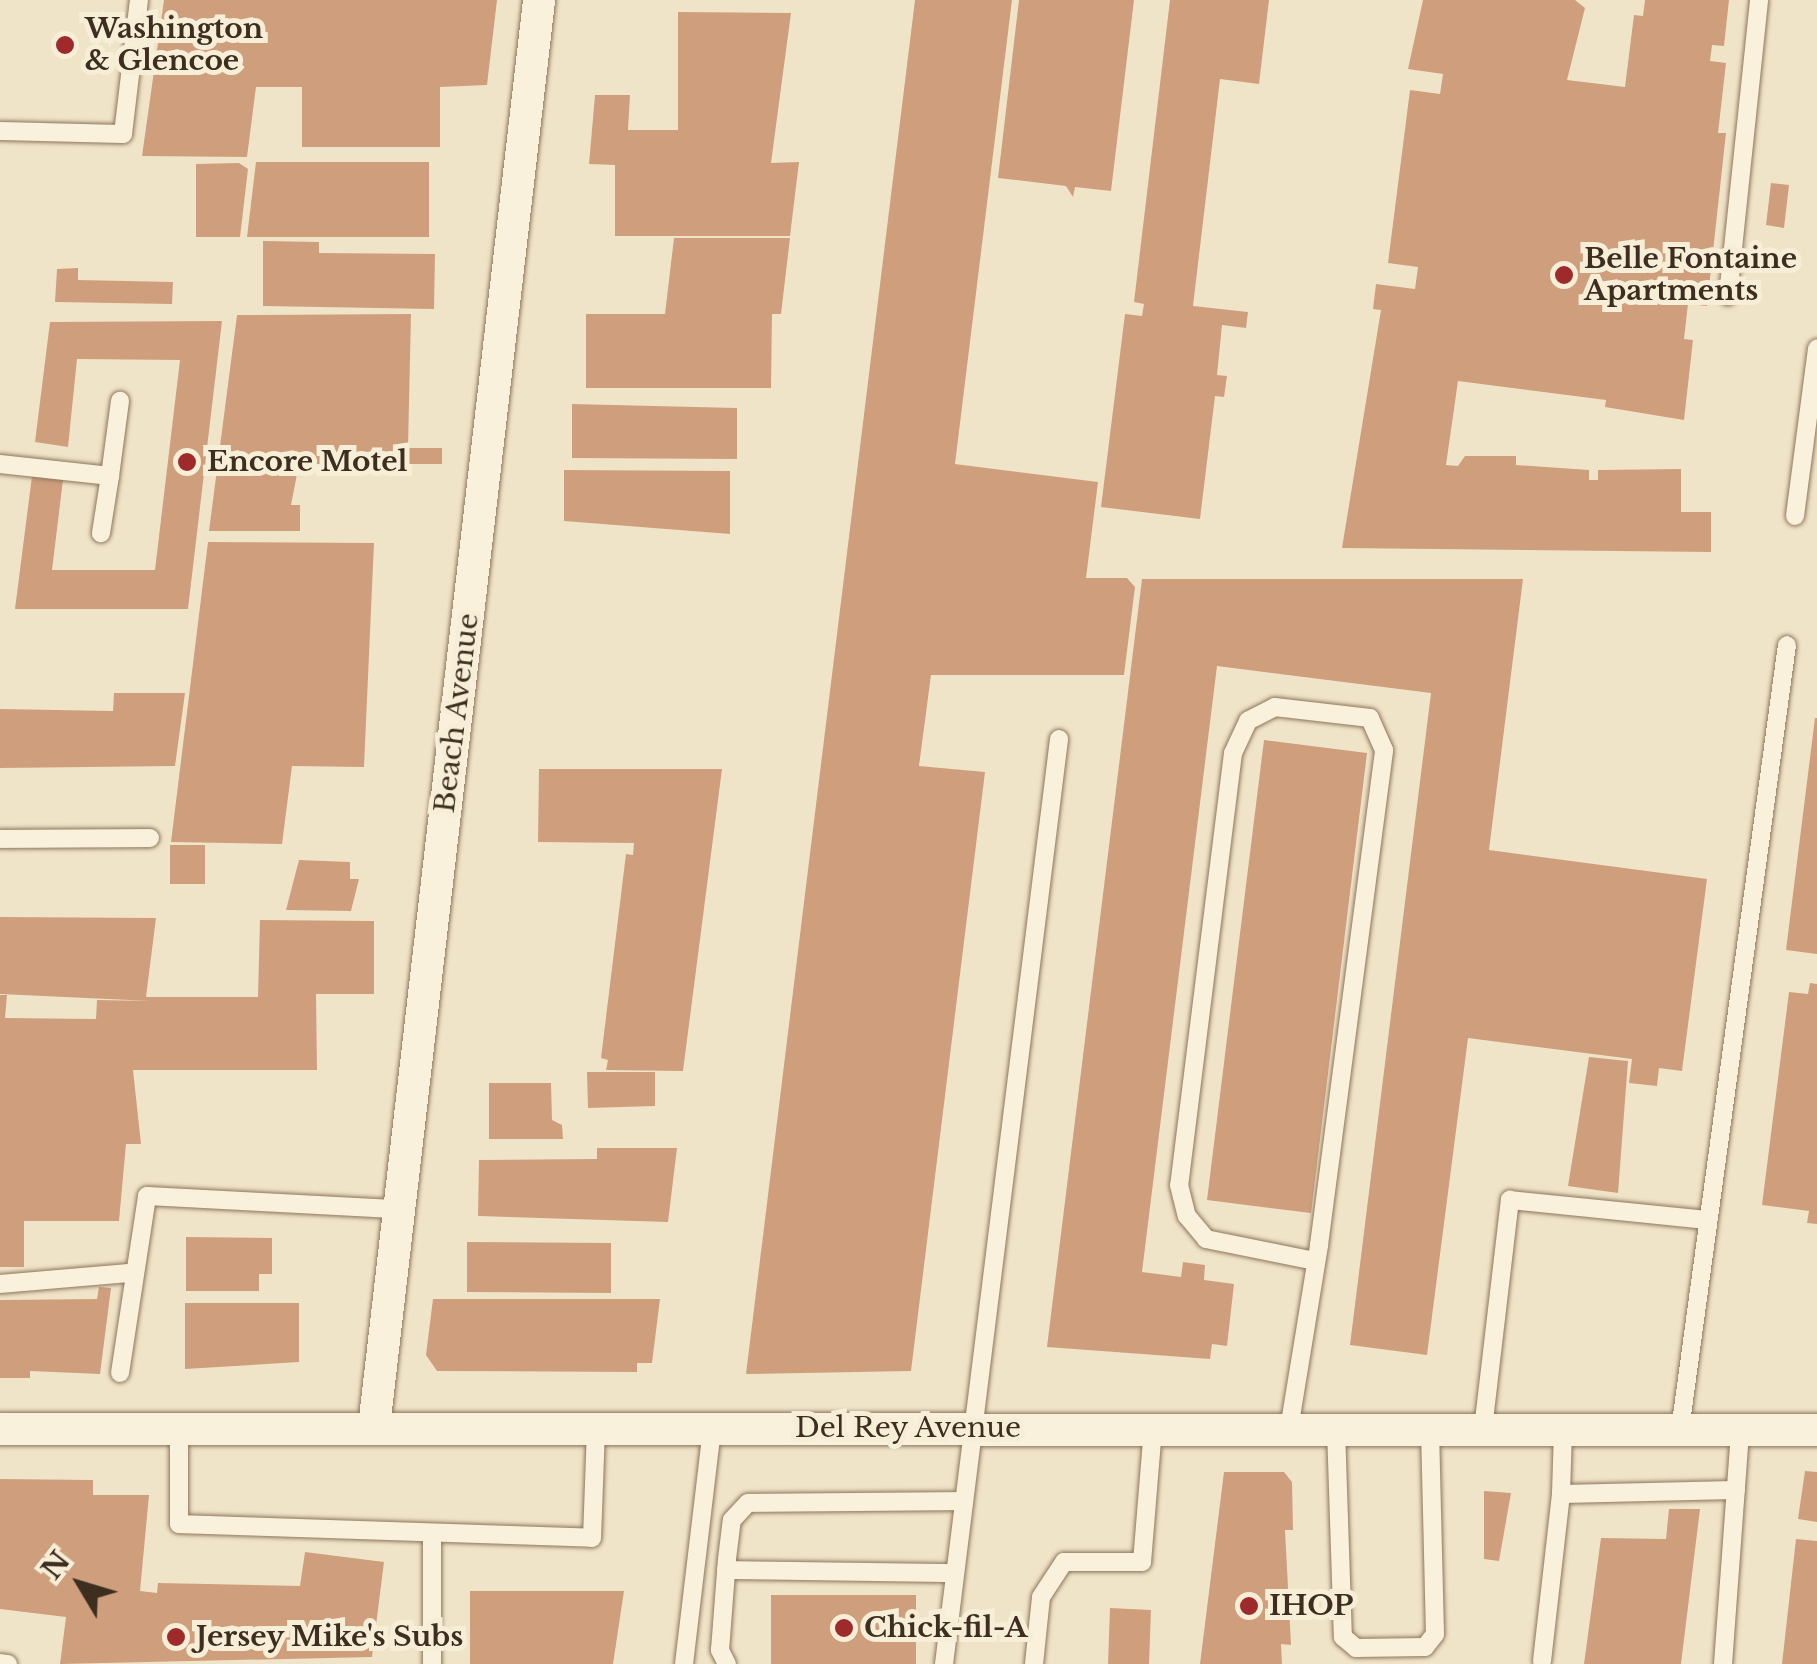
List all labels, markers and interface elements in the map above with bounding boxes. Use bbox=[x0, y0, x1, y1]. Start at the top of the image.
place label: Washington & Glencoe bbox=[85, 12, 263, 78]
marker: Washington & Glencoe bbox=[54, 34, 76, 56]
place label: Belle Fontaine Apartments bbox=[1584, 242, 1797, 308]
marker: Belle Fontaine Apartments bbox=[1553, 264, 1575, 286]
place label: Encore Motel bbox=[207, 445, 408, 479]
marker: Encore Motel bbox=[176, 451, 198, 473]
street label: Beach Avenue bbox=[428, 611, 486, 815]
street label: Del Rey Avenue bbox=[794, 1411, 1022, 1445]
north arrow bbox=[30, 1534, 130, 1634]
text: N bbox=[34, 1544, 78, 1586]
place label: IHOP bbox=[1269, 1589, 1353, 1623]
marker: IHOP bbox=[1238, 1595, 1260, 1617]
place label: Chick-fil-A bbox=[864, 1611, 1027, 1645]
marker: Chick-fil-A bbox=[833, 1617, 855, 1639]
place label: Jersey Mike's Subs bbox=[196, 1620, 464, 1654]
marker: Jersey Mike's Subs bbox=[165, 1626, 187, 1648]

